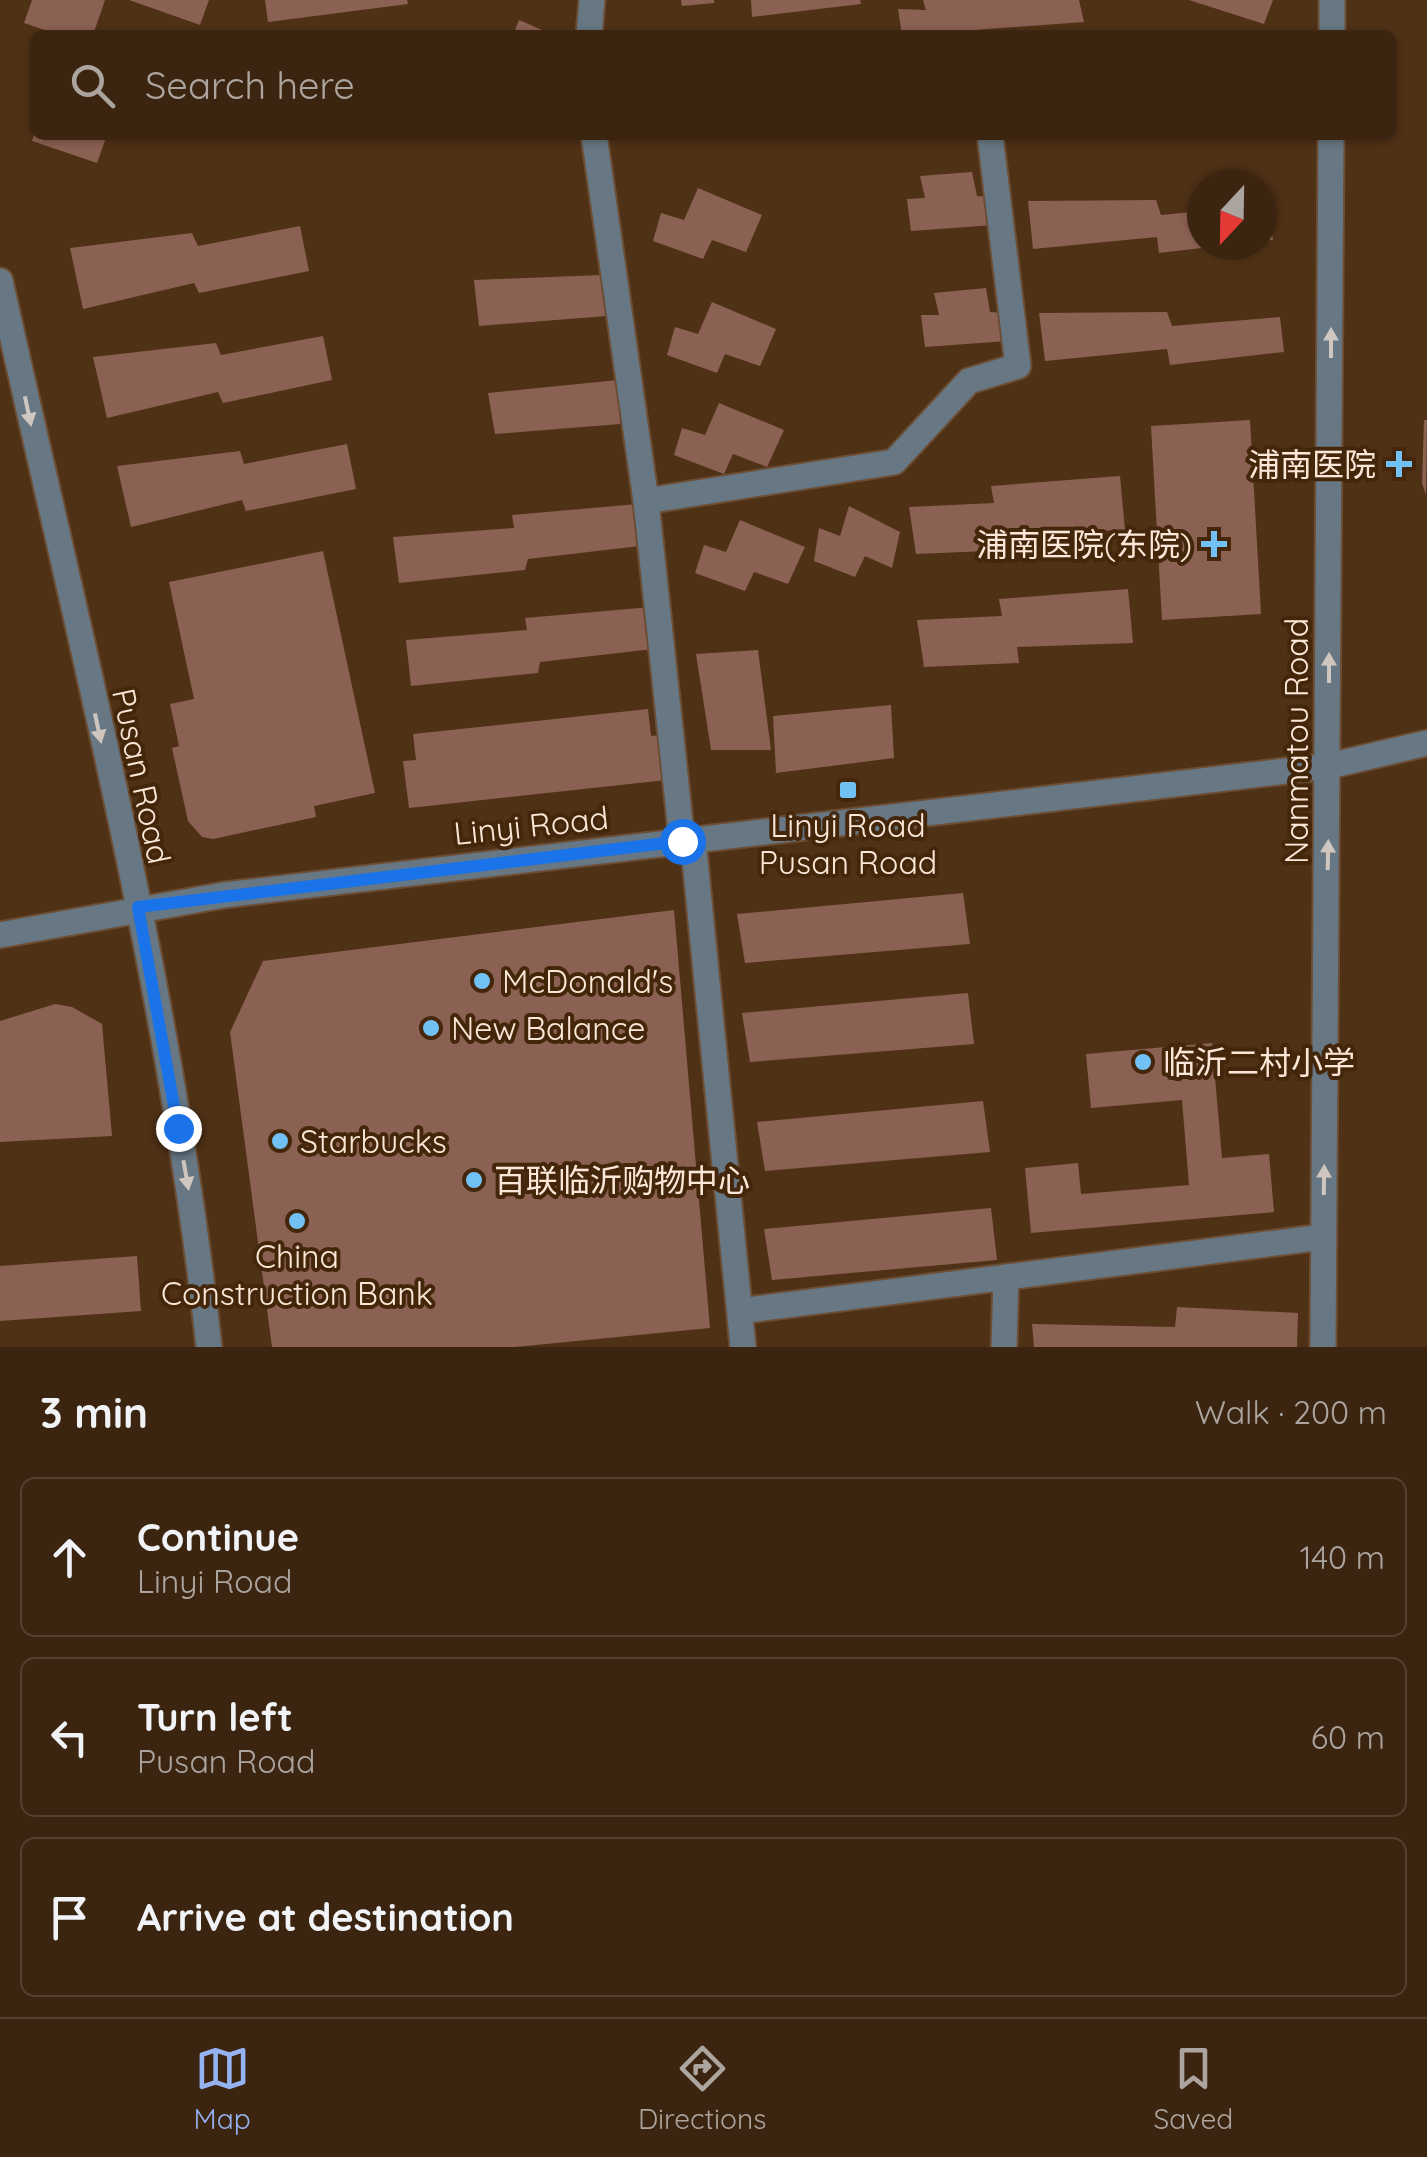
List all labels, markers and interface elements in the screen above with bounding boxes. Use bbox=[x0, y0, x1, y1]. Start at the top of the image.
search box bbox=[30, 30, 1397, 140]
icon: search bbox=[65, 58, 120, 113]
text: Search here bbox=[145, 61, 355, 109]
north arrow bbox=[1187, 170, 1277, 260]
one-way arrow bbox=[1323, 327, 1339, 359]
one-way arrow bbox=[21, 396, 37, 427]
place label: 浦南医院 bbox=[1248, 444, 1376, 484]
marker: 浦南医院 bbox=[1386, 451, 1412, 477]
place label: 浦南医院(东院) bbox=[976, 524, 1192, 564]
marker: 浦南医院(东院) bbox=[1201, 531, 1227, 557]
street label: Nanmatou Road bbox=[1276, 618, 1316, 864]
one-way arrow bbox=[1321, 652, 1337, 684]
street label: Pusan Road bbox=[104, 685, 180, 867]
one-way arrow bbox=[91, 713, 106, 744]
marker: Linyi Road Pusan Road bbox=[837, 779, 859, 801]
street label: Linyi Road bbox=[452, 797, 610, 853]
place label: Linyi Road Pusan Road bbox=[759, 805, 937, 882]
route start bbox=[660, 819, 706, 865]
one-way arrow bbox=[1320, 838, 1336, 870]
place label: McDonald's bbox=[502, 961, 673, 1001]
marker: McDonald's bbox=[471, 970, 493, 992]
place label: New Balance bbox=[451, 1008, 645, 1048]
marker: New Balance bbox=[420, 1017, 442, 1039]
place label: 临沂二村小学 bbox=[1163, 1042, 1355, 1082]
marker: 临沂二村小学 bbox=[1132, 1051, 1154, 1073]
route end bbox=[156, 1106, 202, 1152]
place label: Starbucks bbox=[300, 1121, 447, 1161]
marker: Starbucks bbox=[269, 1130, 291, 1152]
one-way arrow bbox=[179, 1160, 194, 1191]
place label: 百联临沂购物中心 bbox=[494, 1160, 750, 1200]
one-way arrow bbox=[1316, 1163, 1332, 1195]
marker: 百联临沂购物中心 bbox=[463, 1169, 485, 1191]
marker: China Construction Bank bbox=[286, 1210, 308, 1232]
place label: China Construction Bank bbox=[161, 1236, 433, 1313]
text: 3 min bbox=[40, 1386, 148, 1439]
text: Walk · 200 m bbox=[1195, 1392, 1387, 1432]
text: Continue bbox=[137, 1513, 299, 1561]
icon: ahead bbox=[42, 1530, 97, 1585]
text: 140 m bbox=[1300, 1537, 1385, 1577]
text: Linyi Road bbox=[137, 1561, 292, 1601]
text: Turn left bbox=[137, 1693, 293, 1741]
icon: left bbox=[42, 1710, 97, 1765]
text: 60 m bbox=[1311, 1717, 1385, 1757]
text: Pusan Road bbox=[137, 1741, 315, 1781]
icon: arrive bbox=[42, 1890, 97, 1945]
text: Arrive at destination bbox=[137, 1893, 514, 1941]
tab: Map bbox=[194, 2041, 251, 2136]
tab: Directions bbox=[638, 2041, 766, 2136]
tab: Saved bbox=[1154, 2041, 1233, 2136]

